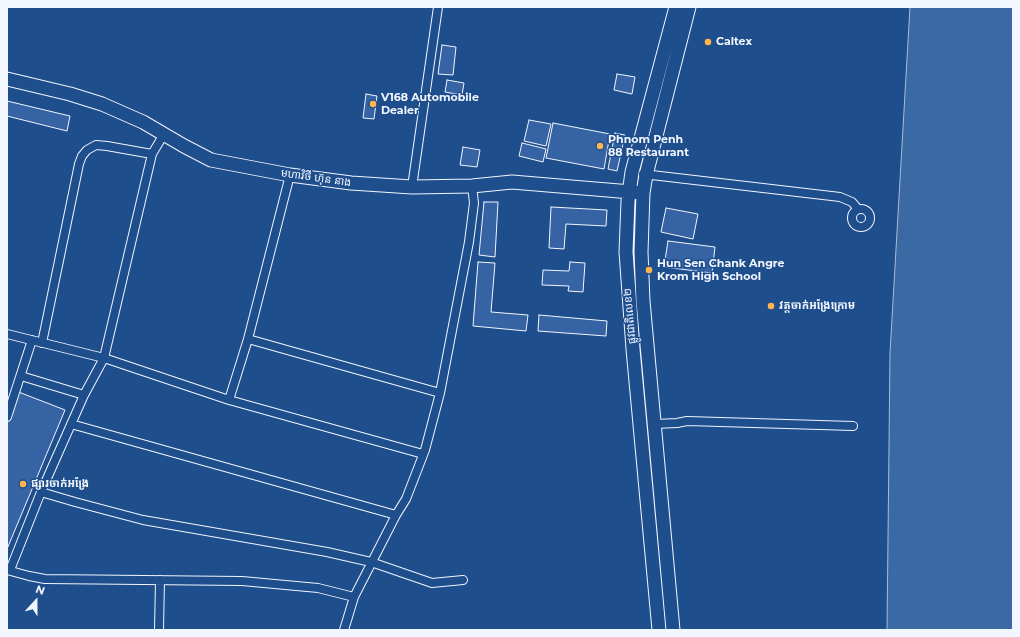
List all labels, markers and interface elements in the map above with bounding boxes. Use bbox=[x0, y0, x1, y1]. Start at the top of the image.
place label: Caltex bbox=[716, 35, 752, 49]
marker: Caltex bbox=[703, 37, 713, 47]
place label: V168 Automobile Dealer bbox=[381, 91, 479, 117]
marker: V168 Automobile Dealer bbox=[368, 99, 378, 109]
place label: Phnom Penh 88 Restaurant bbox=[608, 133, 689, 159]
marker: Phnom Penh 88 Restaurant bbox=[595, 141, 605, 151]
street label: មហាវិថី ហ៊ុន នាង bbox=[280, 167, 352, 189]
place label: Hun Sen Chank Angre Krom High School bbox=[657, 257, 784, 283]
marker: Hun Sen Chank Angre Krom High School bbox=[644, 265, 654, 275]
street label: ផ្លូវជាតិលេខ២ bbox=[621, 287, 639, 345]
place label: វត្តចាក់អង្រែក្រោម bbox=[779, 299, 855, 313]
marker: វត្តចាក់អង្រែក្រោម bbox=[766, 301, 776, 311]
place label: ផ្សារចាក់អង្រែ bbox=[31, 477, 89, 491]
marker: ផ្សារចាក់អង្រែ bbox=[18, 479, 28, 489]
north arrow bbox=[16, 581, 56, 621]
text: N bbox=[34, 582, 47, 598]

